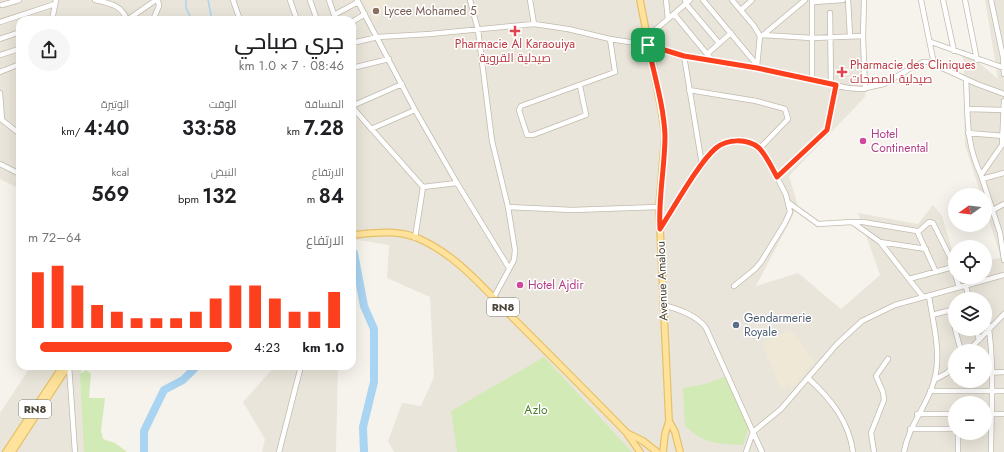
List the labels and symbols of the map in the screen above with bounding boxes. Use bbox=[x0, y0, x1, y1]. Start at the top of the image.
place label: Lycee Mohamed 5 bbox=[384, 2, 477, 20]
marker: Lycee Mohamed 5 bbox=[371, 6, 381, 16]
marker: Pharmacie Al Karaouiya صيدلية القروية bbox=[510, 26, 520, 36]
pin bbox=[631, 28, 665, 62]
place label: Pharmacie Al Karaouiya صيدلية القروية bbox=[455, 35, 575, 67]
place label: Pharmacie des Cliniques صيدلية المصحات bbox=[850, 56, 976, 88]
marker: Pharmacie des Cliniques صيدلية المصحات bbox=[837, 67, 847, 77]
place label: Hotel Continental bbox=[871, 125, 928, 157]
marker: Hotel Continental bbox=[858, 136, 868, 146]
north arrow bbox=[948, 188, 992, 232]
street label: Avenue Amalou bbox=[652, 241, 672, 321]
place label: Hotel Ajdir bbox=[528, 276, 584, 294]
marker: Hotel Ajdir bbox=[515, 280, 525, 290]
road number: RN8 bbox=[487, 298, 519, 316]
place label: Gendarmerie Royale bbox=[744, 309, 811, 341]
marker: Gendarmerie Royale bbox=[731, 320, 741, 330]
road number: RN8 bbox=[19, 400, 51, 418]
park label: Azlo bbox=[524, 401, 548, 419]

